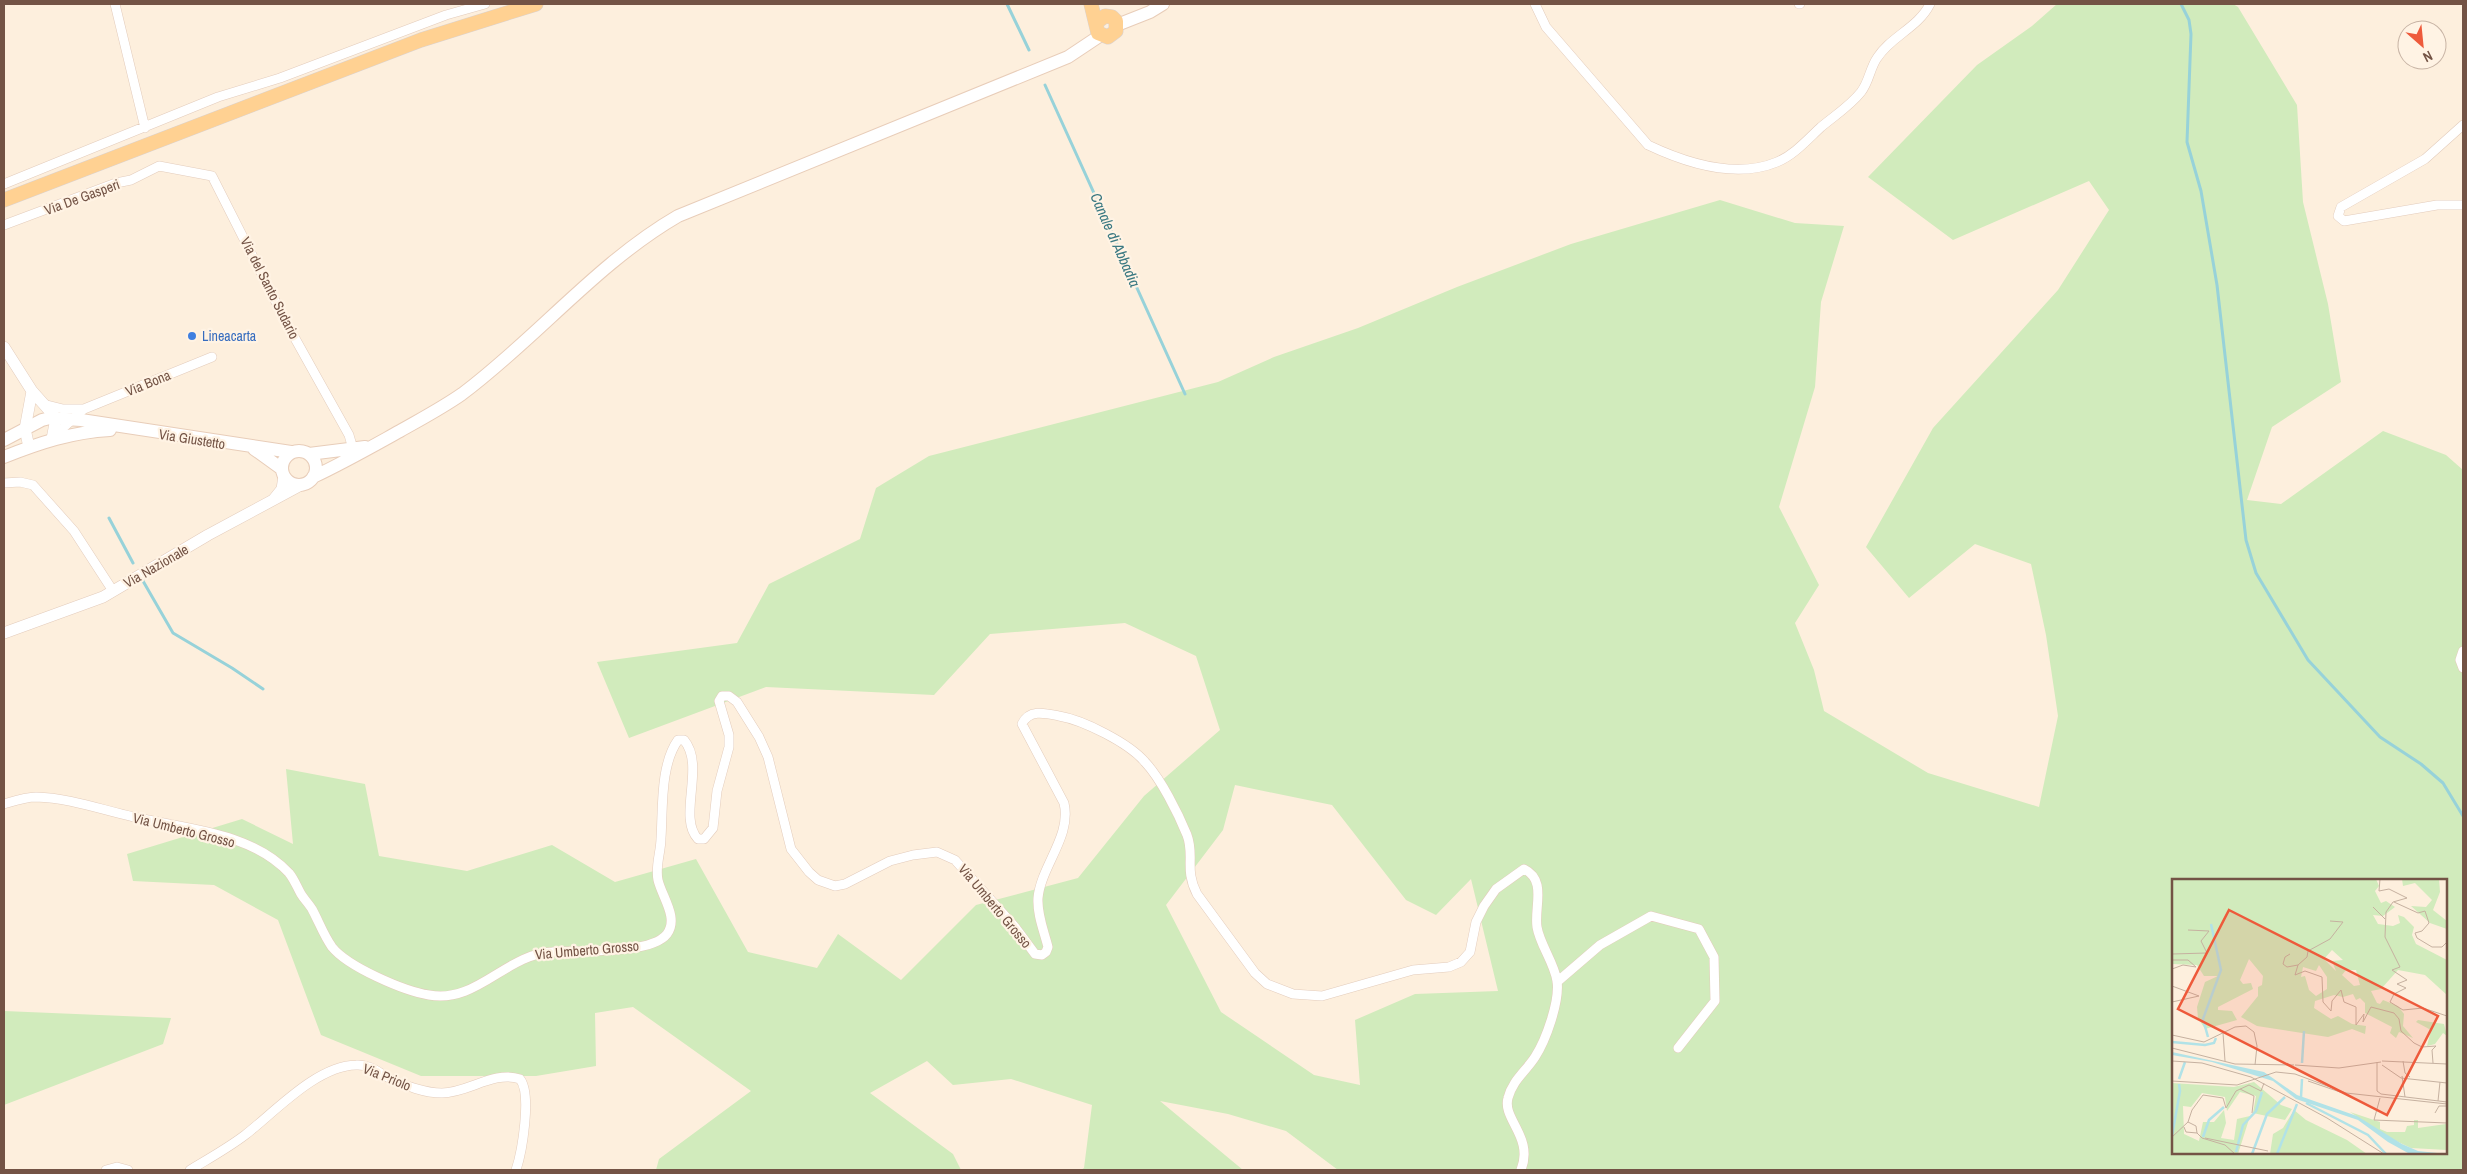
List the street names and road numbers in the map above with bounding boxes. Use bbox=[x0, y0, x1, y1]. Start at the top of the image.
street label: Via De Gasperi bbox=[42, 175, 122, 219]
street label: Via del Santo Sudario bbox=[237, 234, 303, 342]
street label: Via Bona bbox=[123, 366, 174, 400]
street label: Via Giustetto bbox=[158, 425, 226, 453]
street label: Via Nazionale bbox=[120, 540, 192, 592]
street label: Via Umberto Grosso bbox=[131, 809, 237, 851]
street label: Via Umberto Grosso bbox=[955, 860, 1035, 952]
street label: Via Umberto Grosso bbox=[534, 936, 640, 964]
street label: Via Priolo bbox=[360, 1059, 414, 1095]

